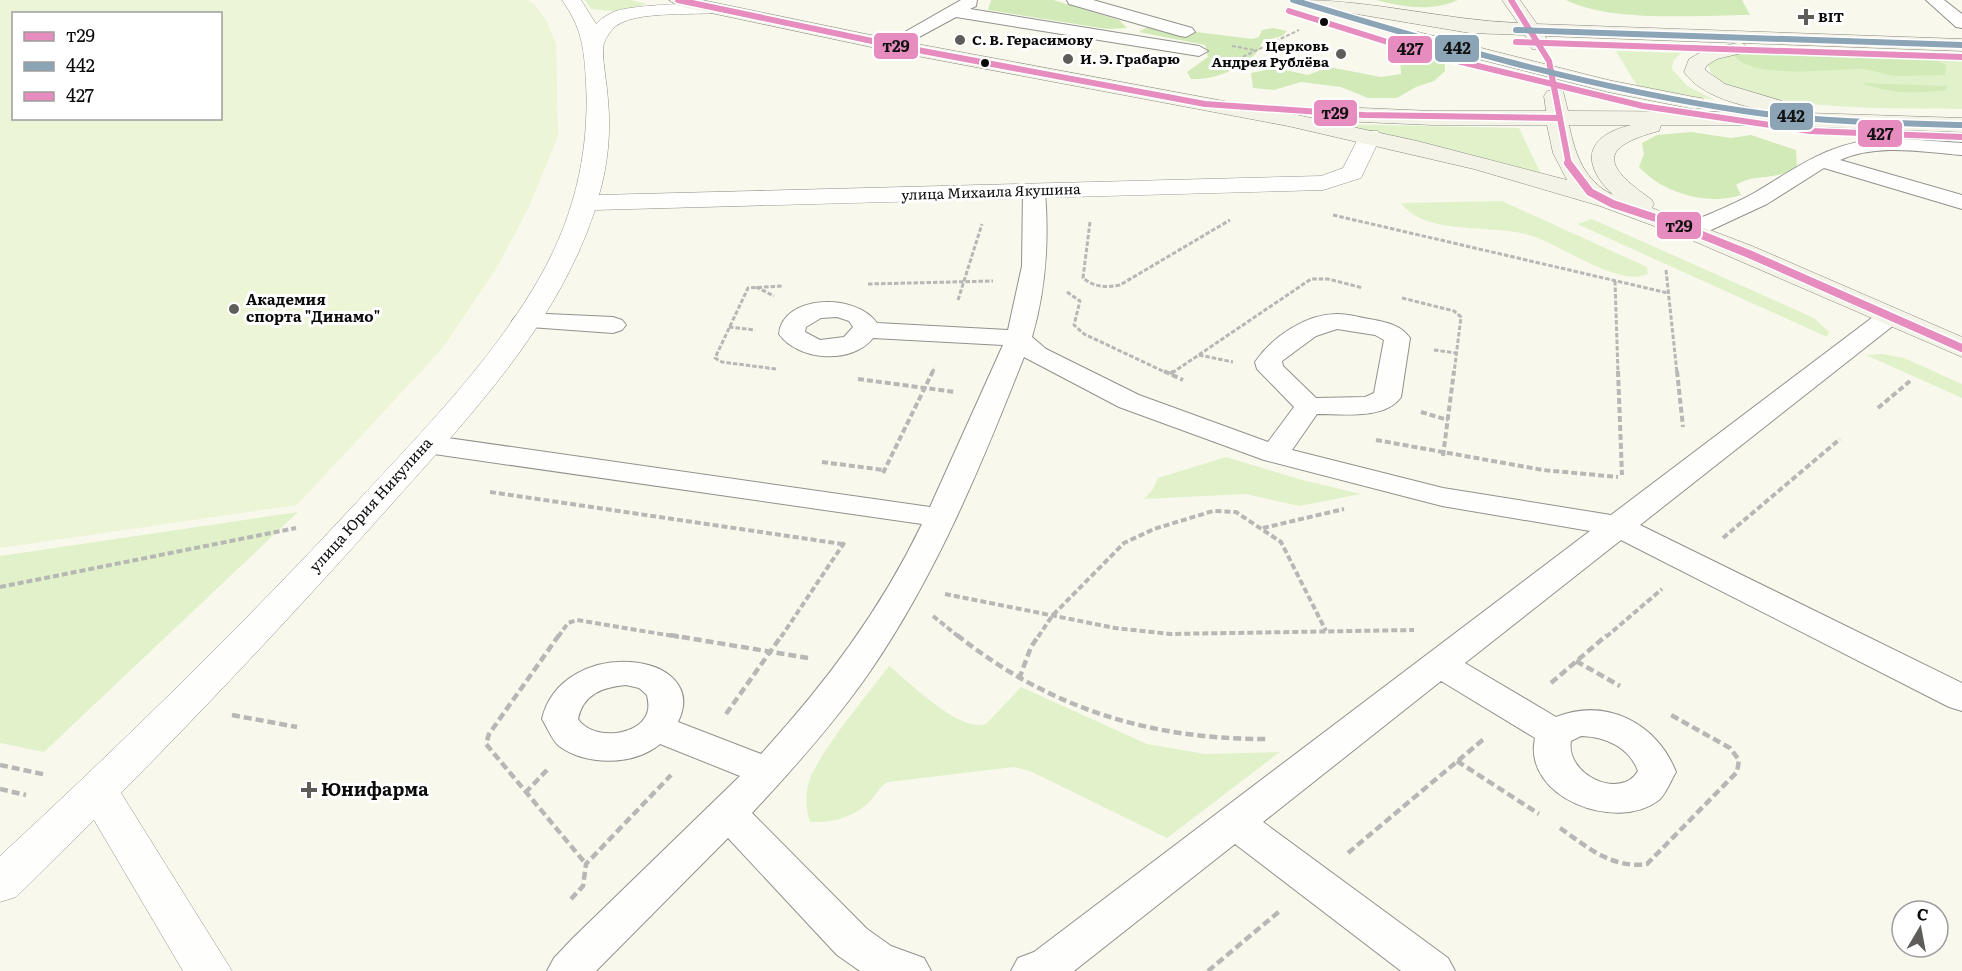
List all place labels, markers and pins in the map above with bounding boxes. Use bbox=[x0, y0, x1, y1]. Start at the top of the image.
place label: BIT bbox=[1818, 6, 1845, 26]
marker: BIT bbox=[1799, 10, 1813, 24]
unlabelled marker bbox=[1318, 16, 1330, 28]
place label: С. В. Герасимову bbox=[972, 29, 1093, 49]
marker: С. В. Герасимову bbox=[953, 33, 967, 47]
place label: Церковь Андрея Рублёва bbox=[1212, 35, 1330, 71]
marker: Церковь Андрея Рублёва bbox=[1334, 47, 1348, 61]
place label: И. Э. Грабарю bbox=[1080, 48, 1180, 68]
marker: И. Э. Грабарю bbox=[1061, 52, 1075, 66]
unlabelled marker bbox=[979, 57, 991, 69]
place label: Академия спорта "Динамо" bbox=[246, 287, 380, 327]
marker: Академия спорта "Динамо" bbox=[227, 302, 241, 316]
place label: Юнифарма bbox=[321, 775, 429, 802]
marker: Юнифарма bbox=[302, 783, 316, 797]

